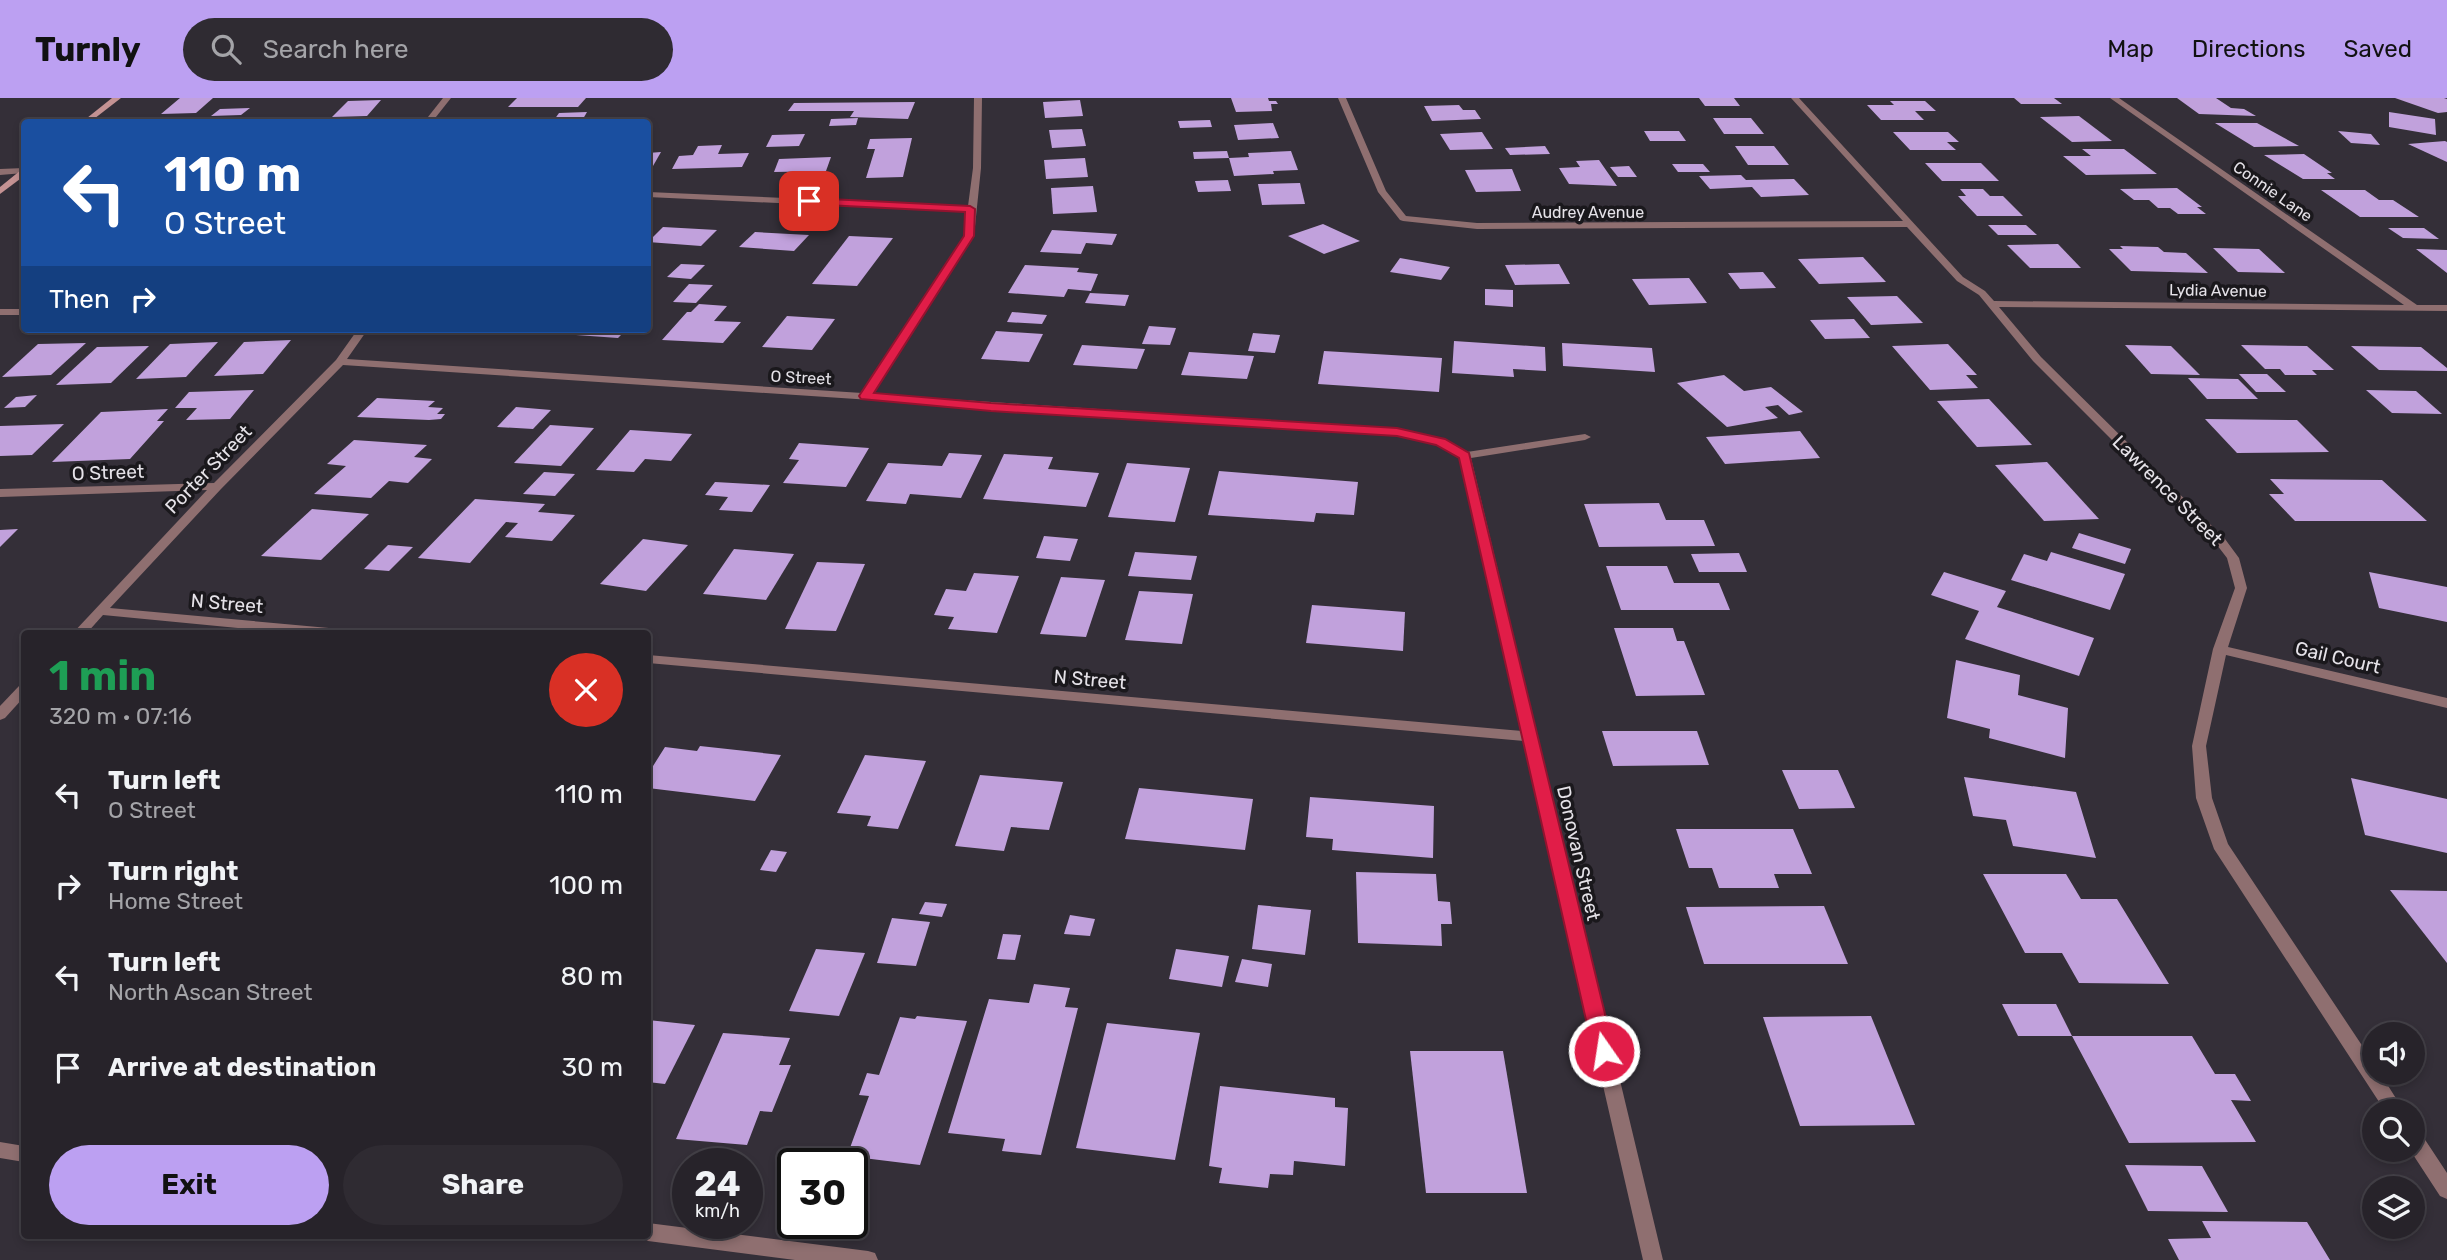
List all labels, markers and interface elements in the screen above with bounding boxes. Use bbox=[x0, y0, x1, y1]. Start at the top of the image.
search box bbox=[183, 18, 673, 81]
text: Turnly bbox=[35, 30, 141, 69]
icon: search bbox=[207, 30, 245, 68]
text: Search here bbox=[263, 34, 409, 65]
text: Map bbox=[2107, 35, 2154, 63]
text: Directions bbox=[2192, 35, 2305, 63]
text: Saved bbox=[2343, 35, 2412, 63]
text: 110 m bbox=[164, 145, 301, 203]
icon: left bbox=[49, 147, 140, 238]
street label: Connie Lane bbox=[2229, 157, 2316, 226]
pin bbox=[779, 171, 839, 231]
icon: arrive bbox=[790, 182, 828, 220]
street label: Audrey Avenue bbox=[1532, 203, 1644, 222]
text: O Street bbox=[164, 204, 286, 242]
icon: right bbox=[124, 280, 162, 318]
street label: Lydia Avenue bbox=[2169, 280, 2267, 301]
text: Then bbox=[49, 284, 110, 315]
street label: O Street bbox=[770, 366, 832, 389]
street label: Porter Street bbox=[160, 420, 257, 519]
street label: Lawrence Street bbox=[2108, 430, 2228, 551]
street label: O Street bbox=[71, 460, 145, 485]
street label: N Street bbox=[190, 589, 265, 618]
street label: Gail Court bbox=[2293, 637, 2383, 679]
text: 1 min bbox=[49, 651, 156, 701]
button: close bbox=[549, 653, 623, 727]
street label: N Street bbox=[1053, 665, 1128, 694]
text: 320 m · 07:16 bbox=[49, 702, 192, 730]
text: Turn left bbox=[108, 765, 220, 796]
icon: left bbox=[49, 776, 87, 814]
text: 110 m bbox=[555, 779, 623, 810]
street label: Donovan Street bbox=[1552, 783, 1605, 923]
text: O Street bbox=[108, 796, 196, 824]
text: Turn right bbox=[108, 856, 238, 887]
icon: right bbox=[49, 867, 87, 905]
text: 100 m bbox=[549, 870, 623, 901]
text: Home Street bbox=[108, 887, 243, 915]
text: Turn left bbox=[108, 947, 220, 978]
icon: left bbox=[49, 958, 87, 996]
text: 80 m bbox=[560, 961, 623, 992]
text: North Ascan Street bbox=[108, 978, 313, 1006]
position arrow bbox=[1567, 1014, 1641, 1088]
map controls bbox=[2362, 1022, 2425, 1239]
button: sound bbox=[2362, 1022, 2425, 1085]
icon: arrive bbox=[49, 1049, 87, 1087]
text: Arrive at destination bbox=[108, 1052, 376, 1083]
text: 30 m bbox=[561, 1052, 623, 1083]
button: search bbox=[2362, 1099, 2425, 1162]
button: Exit bbox=[49, 1145, 329, 1225]
button: Share bbox=[343, 1145, 623, 1225]
speed limit sign: 30 bbox=[777, 1148, 868, 1239]
text: 24 bbox=[694, 1163, 741, 1205]
button: layers bbox=[2362, 1176, 2425, 1239]
text: km/h bbox=[695, 1200, 740, 1222]

